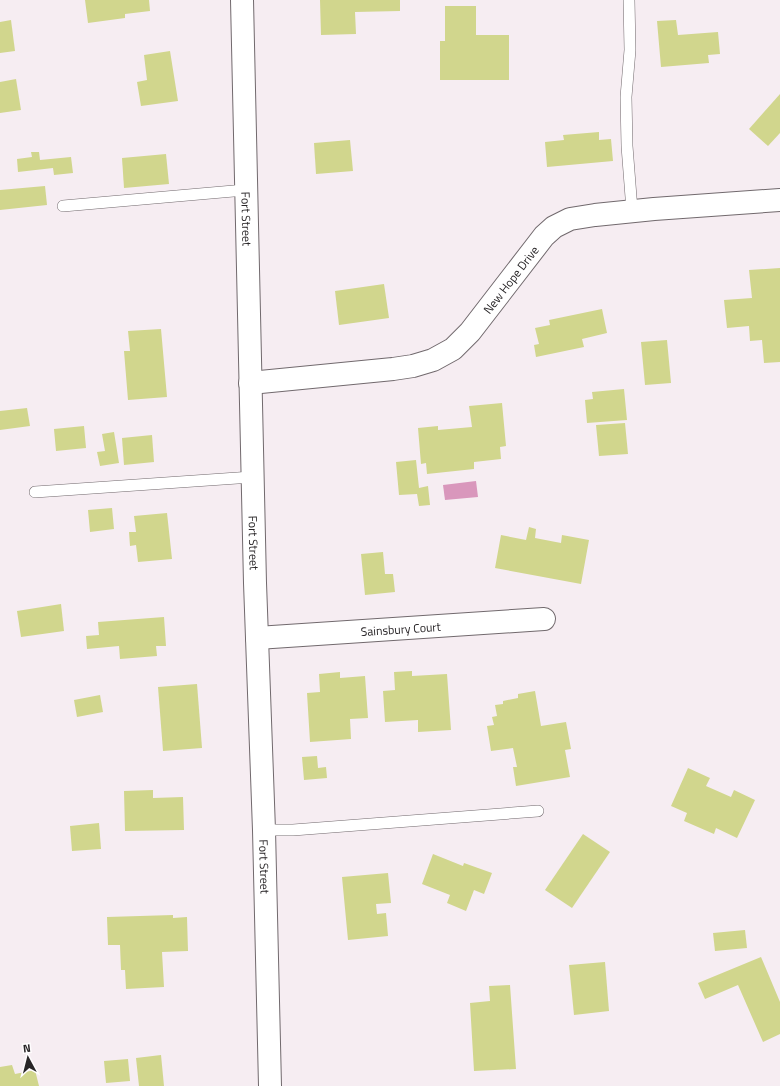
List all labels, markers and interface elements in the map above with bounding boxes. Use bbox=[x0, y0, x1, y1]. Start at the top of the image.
street label: Fort Street bbox=[237, 192, 257, 247]
street label: New Hope Drive bbox=[478, 241, 543, 318]
street label: Fort Street bbox=[244, 515, 264, 571]
street label: Sainsbury Court bbox=[360, 616, 442, 641]
street label: Fort Street bbox=[255, 839, 275, 895]
north arrow bbox=[8, 1038, 48, 1078]
text: N bbox=[22, 1040, 32, 1056]

